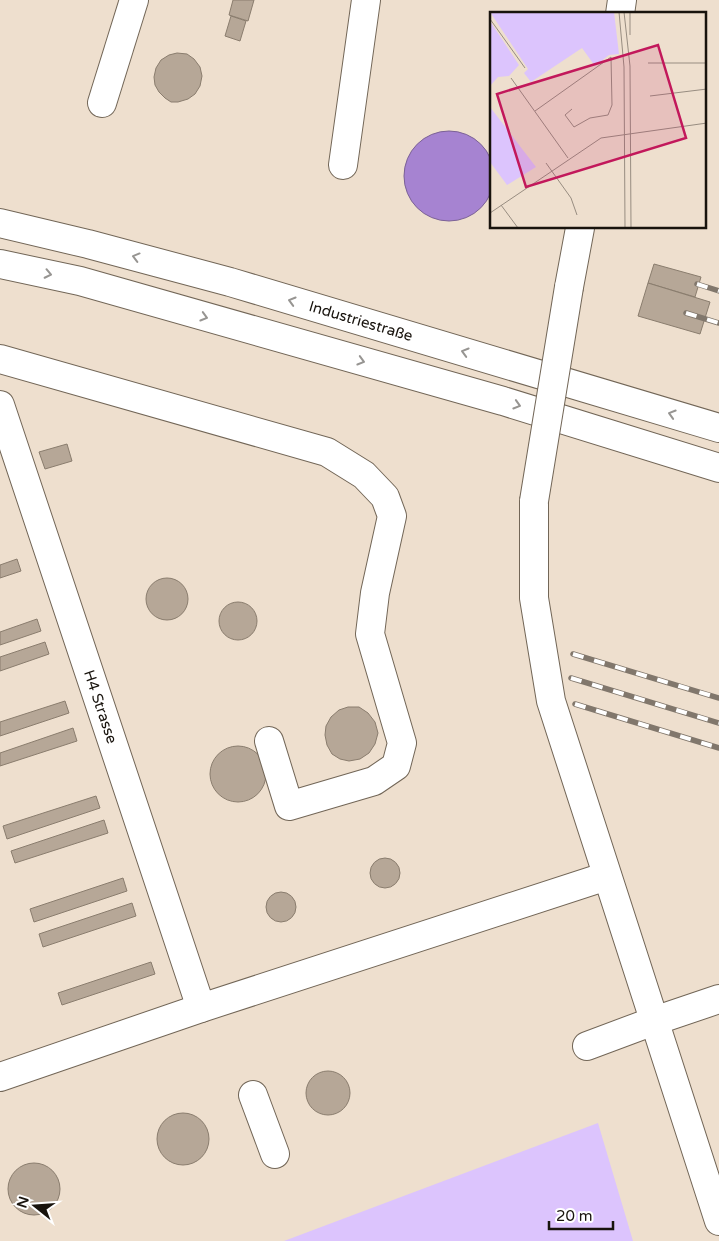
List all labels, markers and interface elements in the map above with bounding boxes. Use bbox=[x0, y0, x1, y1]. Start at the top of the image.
inset map bbox=[490, 12, 706, 229]
one-way arrow bbox=[132, 252, 141, 262]
one-way arrow bbox=[43, 268, 52, 279]
one-way arrow bbox=[289, 296, 297, 306]
street label: Industriestraße bbox=[307, 297, 415, 345]
one-way arrow bbox=[200, 311, 208, 321]
one-way arrow bbox=[461, 347, 470, 357]
one-way arrow bbox=[356, 355, 364, 365]
one-way arrow bbox=[512, 400, 521, 410]
one-way arrow bbox=[669, 409, 677, 419]
street label: H4 Strasse bbox=[80, 668, 121, 746]
north arrow bbox=[10, 1181, 60, 1231]
text: N bbox=[13, 1194, 33, 1210]
scale bar bbox=[549, 1198, 613, 1230]
text: 20 m bbox=[556, 1207, 593, 1225]

